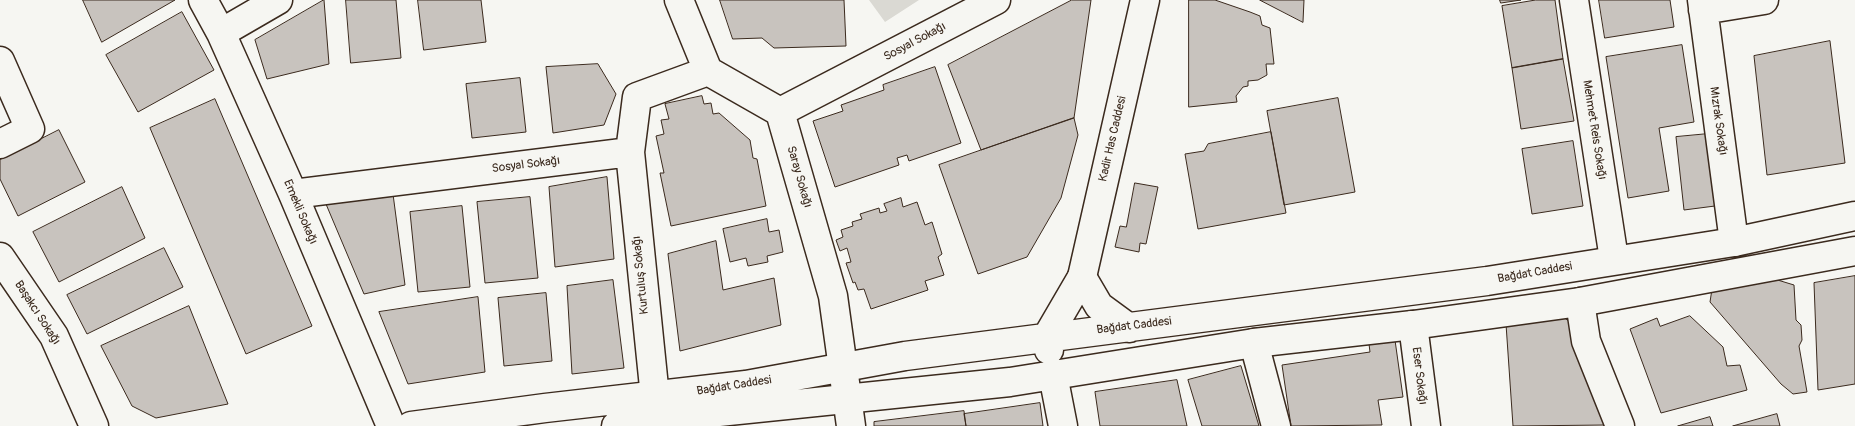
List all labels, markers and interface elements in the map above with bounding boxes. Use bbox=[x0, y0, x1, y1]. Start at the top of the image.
street label: Sosyal Sokağı bbox=[881, 20, 949, 64]
street label: Mehmet Reis Sokağı bbox=[1579, 79, 1609, 181]
street label: Mızrak Sokağı bbox=[1706, 86, 1730, 156]
street label: Kadir Has Caddesi bbox=[1096, 95, 1130, 183]
street label: Saray Sokağı bbox=[783, 144, 815, 210]
street label: Sosyal Sokağı bbox=[491, 154, 561, 176]
street label: Emekli Sokağı bbox=[280, 177, 320, 247]
street label: Kurtuluş Sokağı bbox=[630, 235, 652, 315]
street label: Bağdat Caddesi bbox=[1497, 259, 1573, 287]
street label: Başakcı Sokağı bbox=[11, 278, 63, 348]
street label: Bağdat Caddesi bbox=[1096, 314, 1172, 338]
street label: Eser Sokağı bbox=[1408, 346, 1430, 406]
street label: Bağdat Caddesi bbox=[696, 373, 772, 399]

